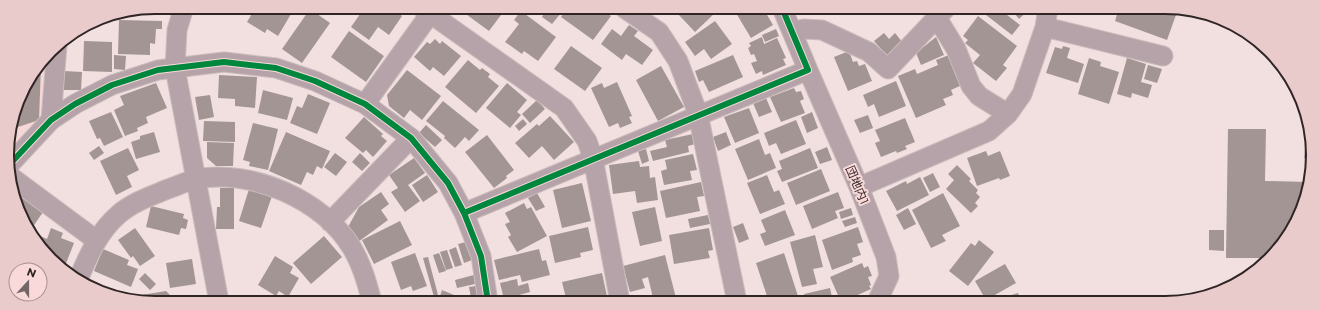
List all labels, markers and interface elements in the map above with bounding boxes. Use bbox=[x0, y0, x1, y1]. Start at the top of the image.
street label: 団地内1 bbox=[843, 163, 872, 206]
north arrow bbox=[8, 262, 48, 302]
text: N bbox=[25, 265, 38, 281]

